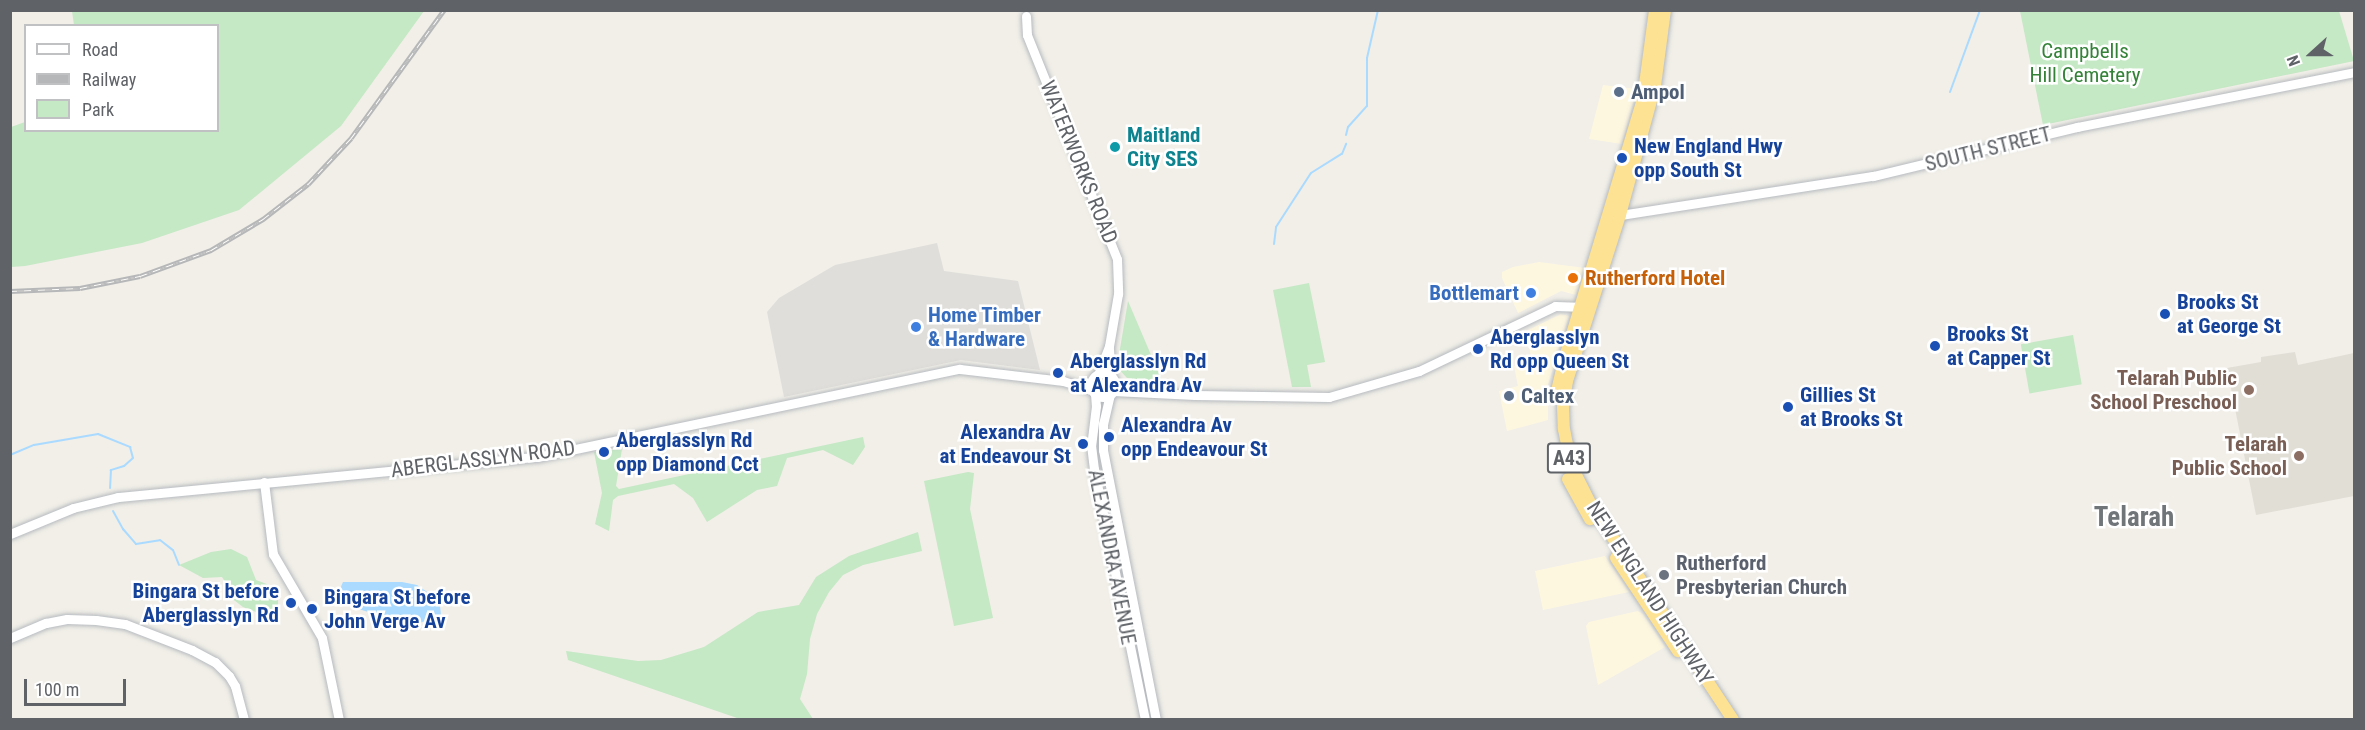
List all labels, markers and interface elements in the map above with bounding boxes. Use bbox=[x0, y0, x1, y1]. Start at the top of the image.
legend bbox=[24, 24, 219, 132]
north arrow bbox=[2281, 24, 2341, 84]
park label: Campbells Hill Cemetery bbox=[2029, 38, 2141, 88]
text: Road bbox=[82, 39, 118, 60]
text: N bbox=[2283, 53, 2304, 69]
text: Railway bbox=[82, 69, 136, 90]
street label: WATERWORKS ROAD bbox=[1035, 77, 1123, 247]
place label: Ampol bbox=[1631, 79, 1685, 105]
marker: Ampol bbox=[1612, 85, 1626, 99]
text: Park bbox=[82, 99, 114, 120]
street label: SOUTH STREET bbox=[1922, 121, 2054, 177]
place label: Maitland City SES bbox=[1127, 122, 1200, 172]
place label: New England Hwy opp South St bbox=[1634, 133, 1783, 183]
marker: Maitland City SES bbox=[1108, 140, 1122, 154]
marker: New England Hwy opp South St bbox=[1615, 151, 1629, 165]
place label: Rutherford Hotel bbox=[1585, 265, 1725, 291]
marker: Rutherford Hotel bbox=[1566, 271, 1580, 285]
place label: Bottlemart bbox=[1429, 280, 1519, 306]
marker: Bottlemart bbox=[1524, 286, 1538, 300]
place label: Brooks St at George St bbox=[2177, 289, 2281, 339]
place label: Home Timber & Hardware bbox=[928, 302, 1041, 352]
marker: Brooks St at George St bbox=[2158, 307, 2172, 321]
marker: Home Timber & Hardware bbox=[909, 320, 923, 334]
place label: Brooks St at Capper St bbox=[1947, 321, 2050, 371]
place label: Aberglasslyn Rd opp Queen St bbox=[1490, 324, 1629, 374]
marker: Brooks St at Capper St bbox=[1928, 339, 1942, 353]
marker: Aberglasslyn Rd opp Queen St bbox=[1471, 342, 1485, 356]
place label: Aberglasslyn Rd at Alexandra Av bbox=[1070, 348, 1206, 398]
place label: Telarah Public School Preschool bbox=[2090, 365, 2237, 415]
marker: Aberglasslyn Rd at Alexandra Av bbox=[1051, 366, 1065, 380]
place label: Gillies St at Brooks St bbox=[1800, 382, 1903, 432]
place label: Caltex bbox=[1521, 383, 1574, 409]
marker: Telarah Public School Preschool bbox=[2242, 383, 2256, 397]
marker: Caltex bbox=[1502, 389, 1516, 403]
marker: Gillies St at Brooks St bbox=[1781, 400, 1795, 414]
place label: Alexandra Av opp Endeavour St bbox=[1121, 412, 1268, 462]
place label: Alexandra Av at Endeavour St bbox=[939, 419, 1071, 469]
place label: Aberglasslyn Rd opp Diamond Cct bbox=[616, 427, 759, 477]
marker: Alexandra Av opp Endeavour St bbox=[1102, 430, 1116, 444]
place label: Telarah Public School bbox=[2172, 431, 2287, 481]
street label: ABERGLASSLYN ROAD bbox=[389, 435, 577, 483]
marker: Alexandra Av at Endeavour St bbox=[1076, 437, 1090, 451]
road number: A43 bbox=[1546, 441, 1592, 475]
marker: Aberglasslyn Rd opp Diamond Cct bbox=[597, 445, 611, 459]
marker: Telarah Public School bbox=[2292, 449, 2306, 463]
street label: ALEXANDRA AVENUE bbox=[1083, 467, 1141, 647]
street label: NEW ENGLAND HIGHWAY bbox=[1581, 497, 1719, 689]
district label: Telarah bbox=[2094, 502, 2174, 534]
place label: Rutherford Presbyterian Church bbox=[1676, 550, 1847, 600]
marker: Rutherford Presbyterian Church bbox=[1657, 568, 1671, 582]
place label: Bingara St before Aberglasslyn Rd bbox=[133, 578, 279, 628]
place label: Bingara St before John Verge Av bbox=[324, 584, 470, 634]
marker: Bingara St before Aberglasslyn Rd bbox=[284, 596, 298, 610]
marker: Bingara St before John Verge Av bbox=[305, 602, 319, 616]
scale bar bbox=[27, 667, 129, 705]
text: 100 m bbox=[35, 679, 79, 700]

